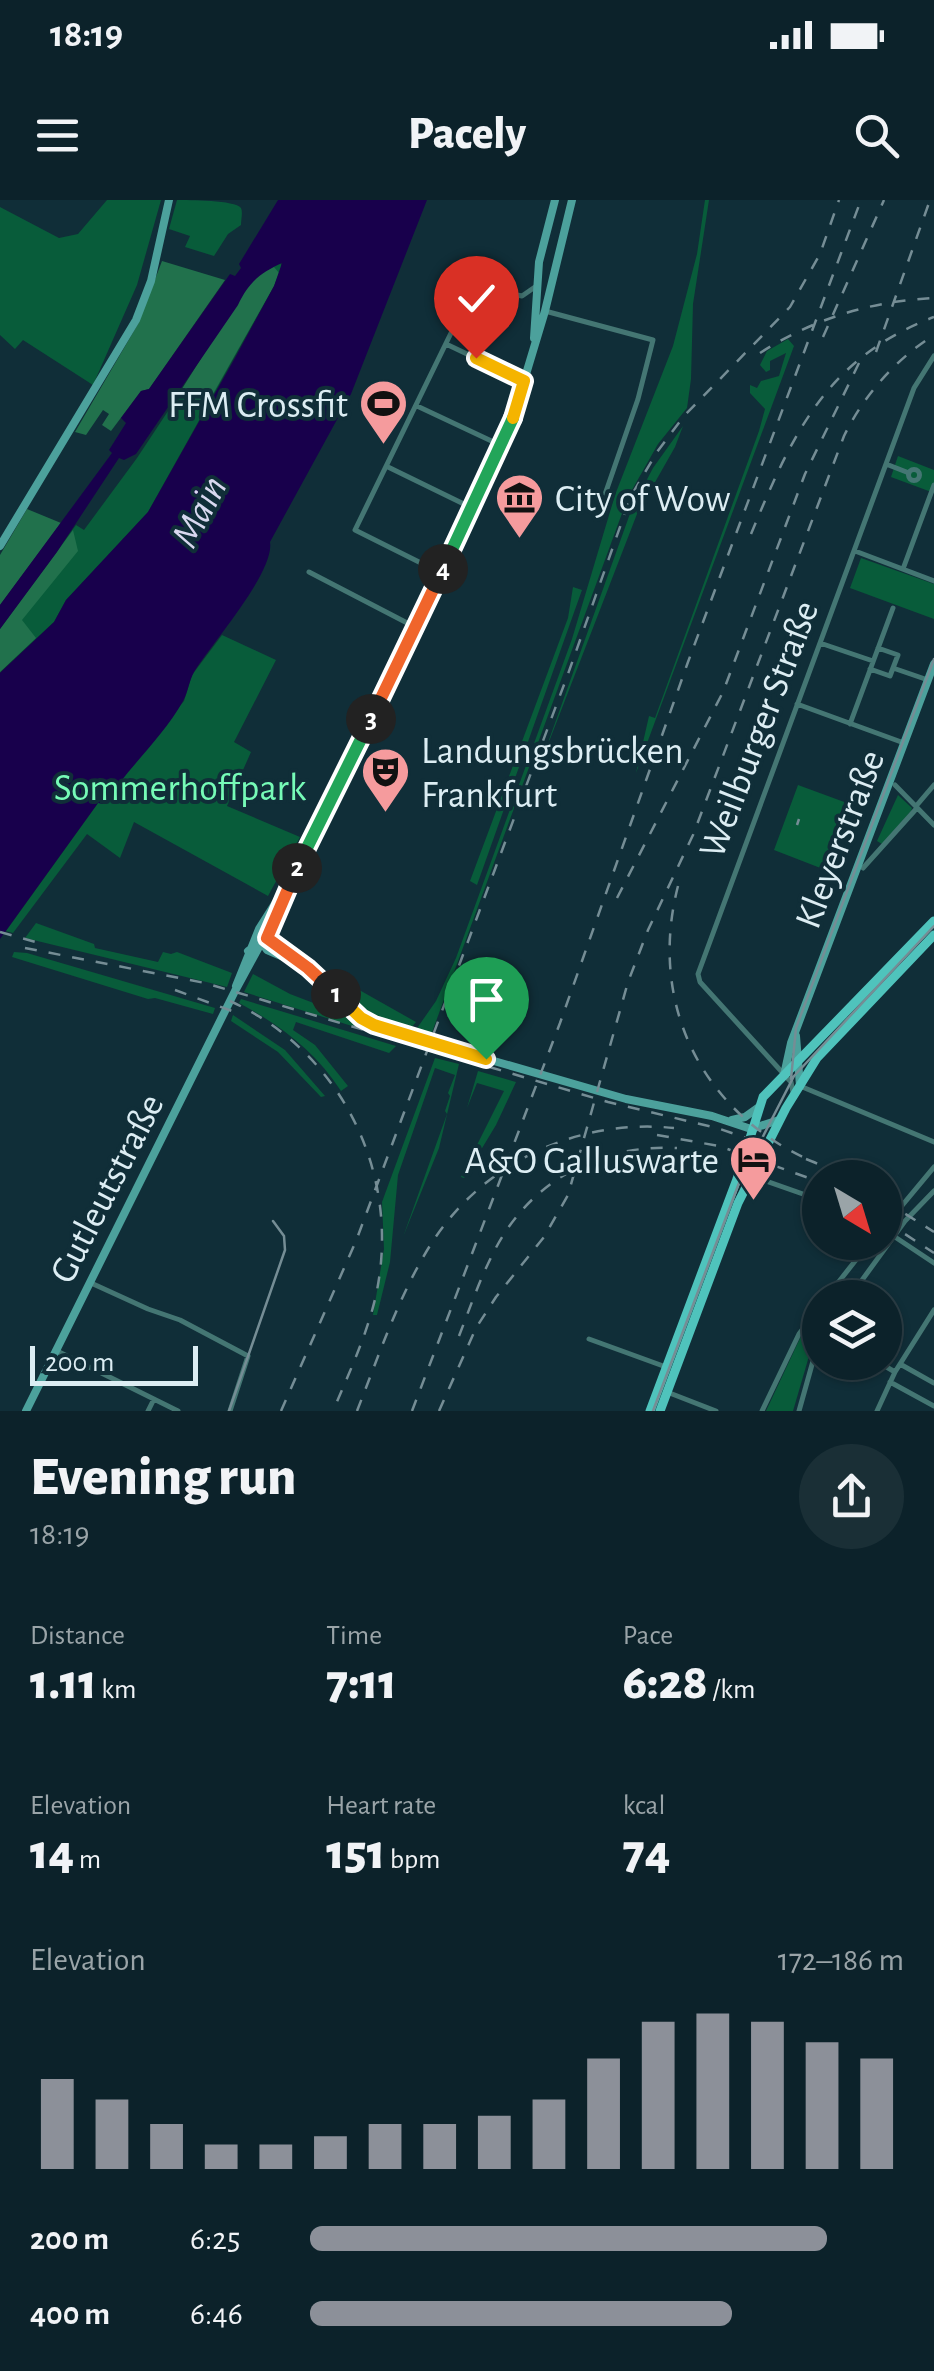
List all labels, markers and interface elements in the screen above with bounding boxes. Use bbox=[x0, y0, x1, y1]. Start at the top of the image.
text: 18:19 bbox=[50, 16, 123, 54]
icon: menu bbox=[30, 108, 85, 163]
icon: search bbox=[849, 108, 904, 163]
text: Pacely bbox=[408, 112, 526, 157]
pin bbox=[434, 256, 519, 359]
icon: check bbox=[449, 271, 504, 326]
sports icon: FFM Crossfit bbox=[357, 378, 409, 446]
place label: FFM Crossfit bbox=[168, 387, 348, 425]
water label: Main bbox=[165, 470, 235, 554]
museum icon: City of Wow bbox=[494, 472, 546, 540]
place label: City of Wow bbox=[555, 481, 731, 519]
pin: 4 bbox=[418, 544, 468, 594]
text: 4 bbox=[436, 555, 450, 583]
street label: Weilburger Straße bbox=[693, 596, 826, 863]
pin: 3 bbox=[346, 694, 396, 744]
text: 3 bbox=[365, 705, 377, 733]
place label: Landungsbrücken Frankfurt bbox=[421, 733, 684, 815]
street label: Kleyerstraße bbox=[790, 745, 892, 934]
theatre icon: Landungsbrücken Frankfurt bbox=[360, 746, 412, 814]
park label: Sommerhoffpark bbox=[54, 770, 307, 808]
pin: 2 bbox=[272, 843, 322, 893]
text: 2 bbox=[290, 854, 304, 882]
pin bbox=[444, 957, 529, 1060]
pin: 1 bbox=[311, 969, 361, 1019]
icon: arrive bbox=[459, 972, 514, 1027]
text: 1 bbox=[331, 980, 341, 1008]
street label: Gutleutstraße bbox=[44, 1088, 172, 1289]
hotel icon: A&O Galluswarte bbox=[728, 1134, 780, 1202]
place label: A&O Galluswarte bbox=[465, 1143, 719, 1181]
north arrow bbox=[802, 1160, 902, 1260]
map controls bbox=[802, 1160, 902, 1380]
button: layers bbox=[802, 1280, 902, 1380]
scale bar bbox=[30, 1341, 198, 1386]
text: 200 m bbox=[45, 1349, 114, 1377]
button: share bbox=[799, 1444, 904, 1549]
text: Evening run bbox=[30, 1450, 296, 1505]
text: 18:19 bbox=[30, 1518, 90, 1550]
text: Distance bbox=[30, 1622, 125, 1650]
text: Time bbox=[326, 1622, 382, 1650]
text: Pace bbox=[623, 1622, 673, 1650]
text: 1.11 bbox=[30, 1658, 97, 1708]
text: 7:11 bbox=[326, 1658, 397, 1708]
text: 6:28 bbox=[623, 1658, 708, 1708]
text: km bbox=[97, 1676, 136, 1704]
text: /km bbox=[708, 1676, 755, 1704]
text: Elevation bbox=[30, 1792, 131, 1820]
text: Heart rate bbox=[326, 1792, 436, 1820]
text: kcal bbox=[623, 1792, 665, 1820]
text: 14 bbox=[30, 1828, 74, 1878]
text: 151 bbox=[326, 1828, 385, 1878]
text: 74 bbox=[623, 1828, 670, 1878]
text: m bbox=[74, 1846, 101, 1874]
text: bpm bbox=[385, 1846, 440, 1874]
text: Elevation bbox=[30, 1944, 146, 1976]
text: 172–186 m bbox=[778, 1944, 904, 1976]
text: 200 m bbox=[30, 2223, 109, 2255]
text: 6:25 bbox=[190, 2223, 240, 2255]
text: 400 m bbox=[30, 2298, 110, 2330]
text: 6:46 bbox=[190, 2298, 243, 2330]

